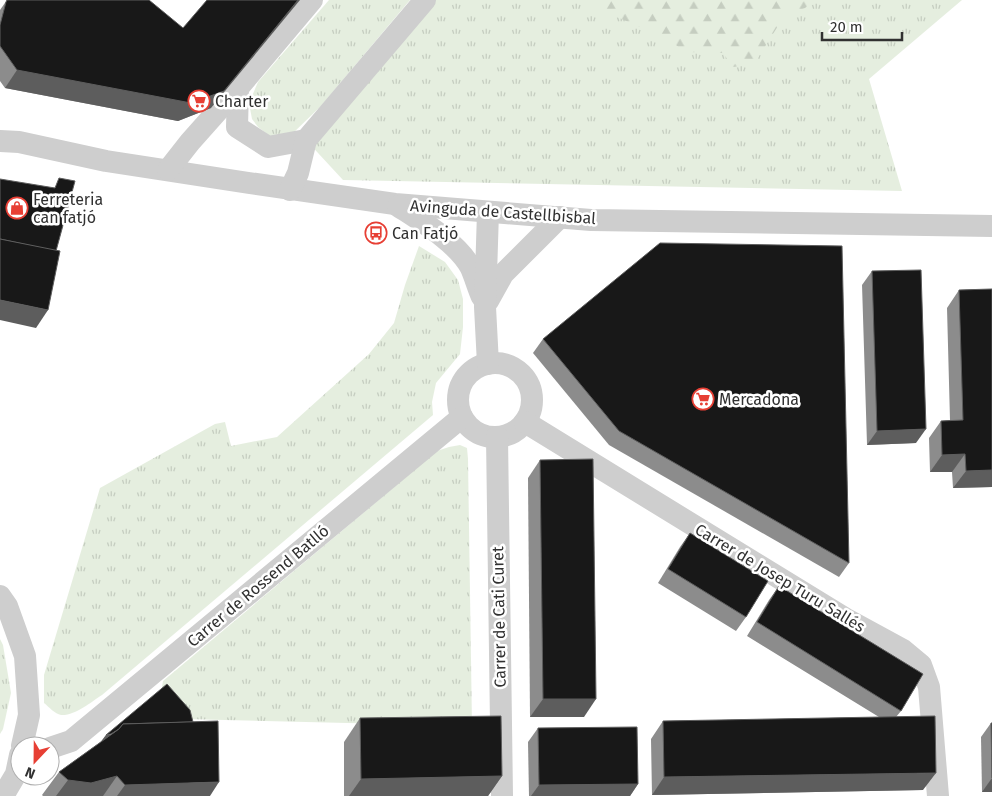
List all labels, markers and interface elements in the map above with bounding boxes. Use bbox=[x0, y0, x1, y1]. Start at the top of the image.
scale bar bbox=[822, 10, 902, 42]
text: 20 m bbox=[830, 18, 863, 36]
supermarket icon: Charter bbox=[187, 89, 211, 113]
place label: Charter bbox=[215, 92, 269, 111]
place label: Ferreteria can fatjó bbox=[33, 190, 103, 227]
shop icon: Ferreteria can fatjó bbox=[5, 196, 29, 220]
street label: Avinguda de Castellbisbal bbox=[410, 196, 597, 228]
bus stop icon: Can Fatjó bbox=[364, 221, 388, 245]
place label: Can Fatjó bbox=[392, 224, 458, 243]
supermarket icon: Mercadona bbox=[691, 387, 715, 411]
place label: Mercadona bbox=[719, 390, 799, 409]
street label: Carrer de Josep Turu Sallés bbox=[692, 520, 868, 636]
street label: Carrer de Rossend Batlló bbox=[183, 521, 333, 651]
street label: Carrer de Cati Curet bbox=[488, 546, 510, 688]
north arrow bbox=[10, 736, 60, 786]
text: N bbox=[23, 763, 38, 782]

